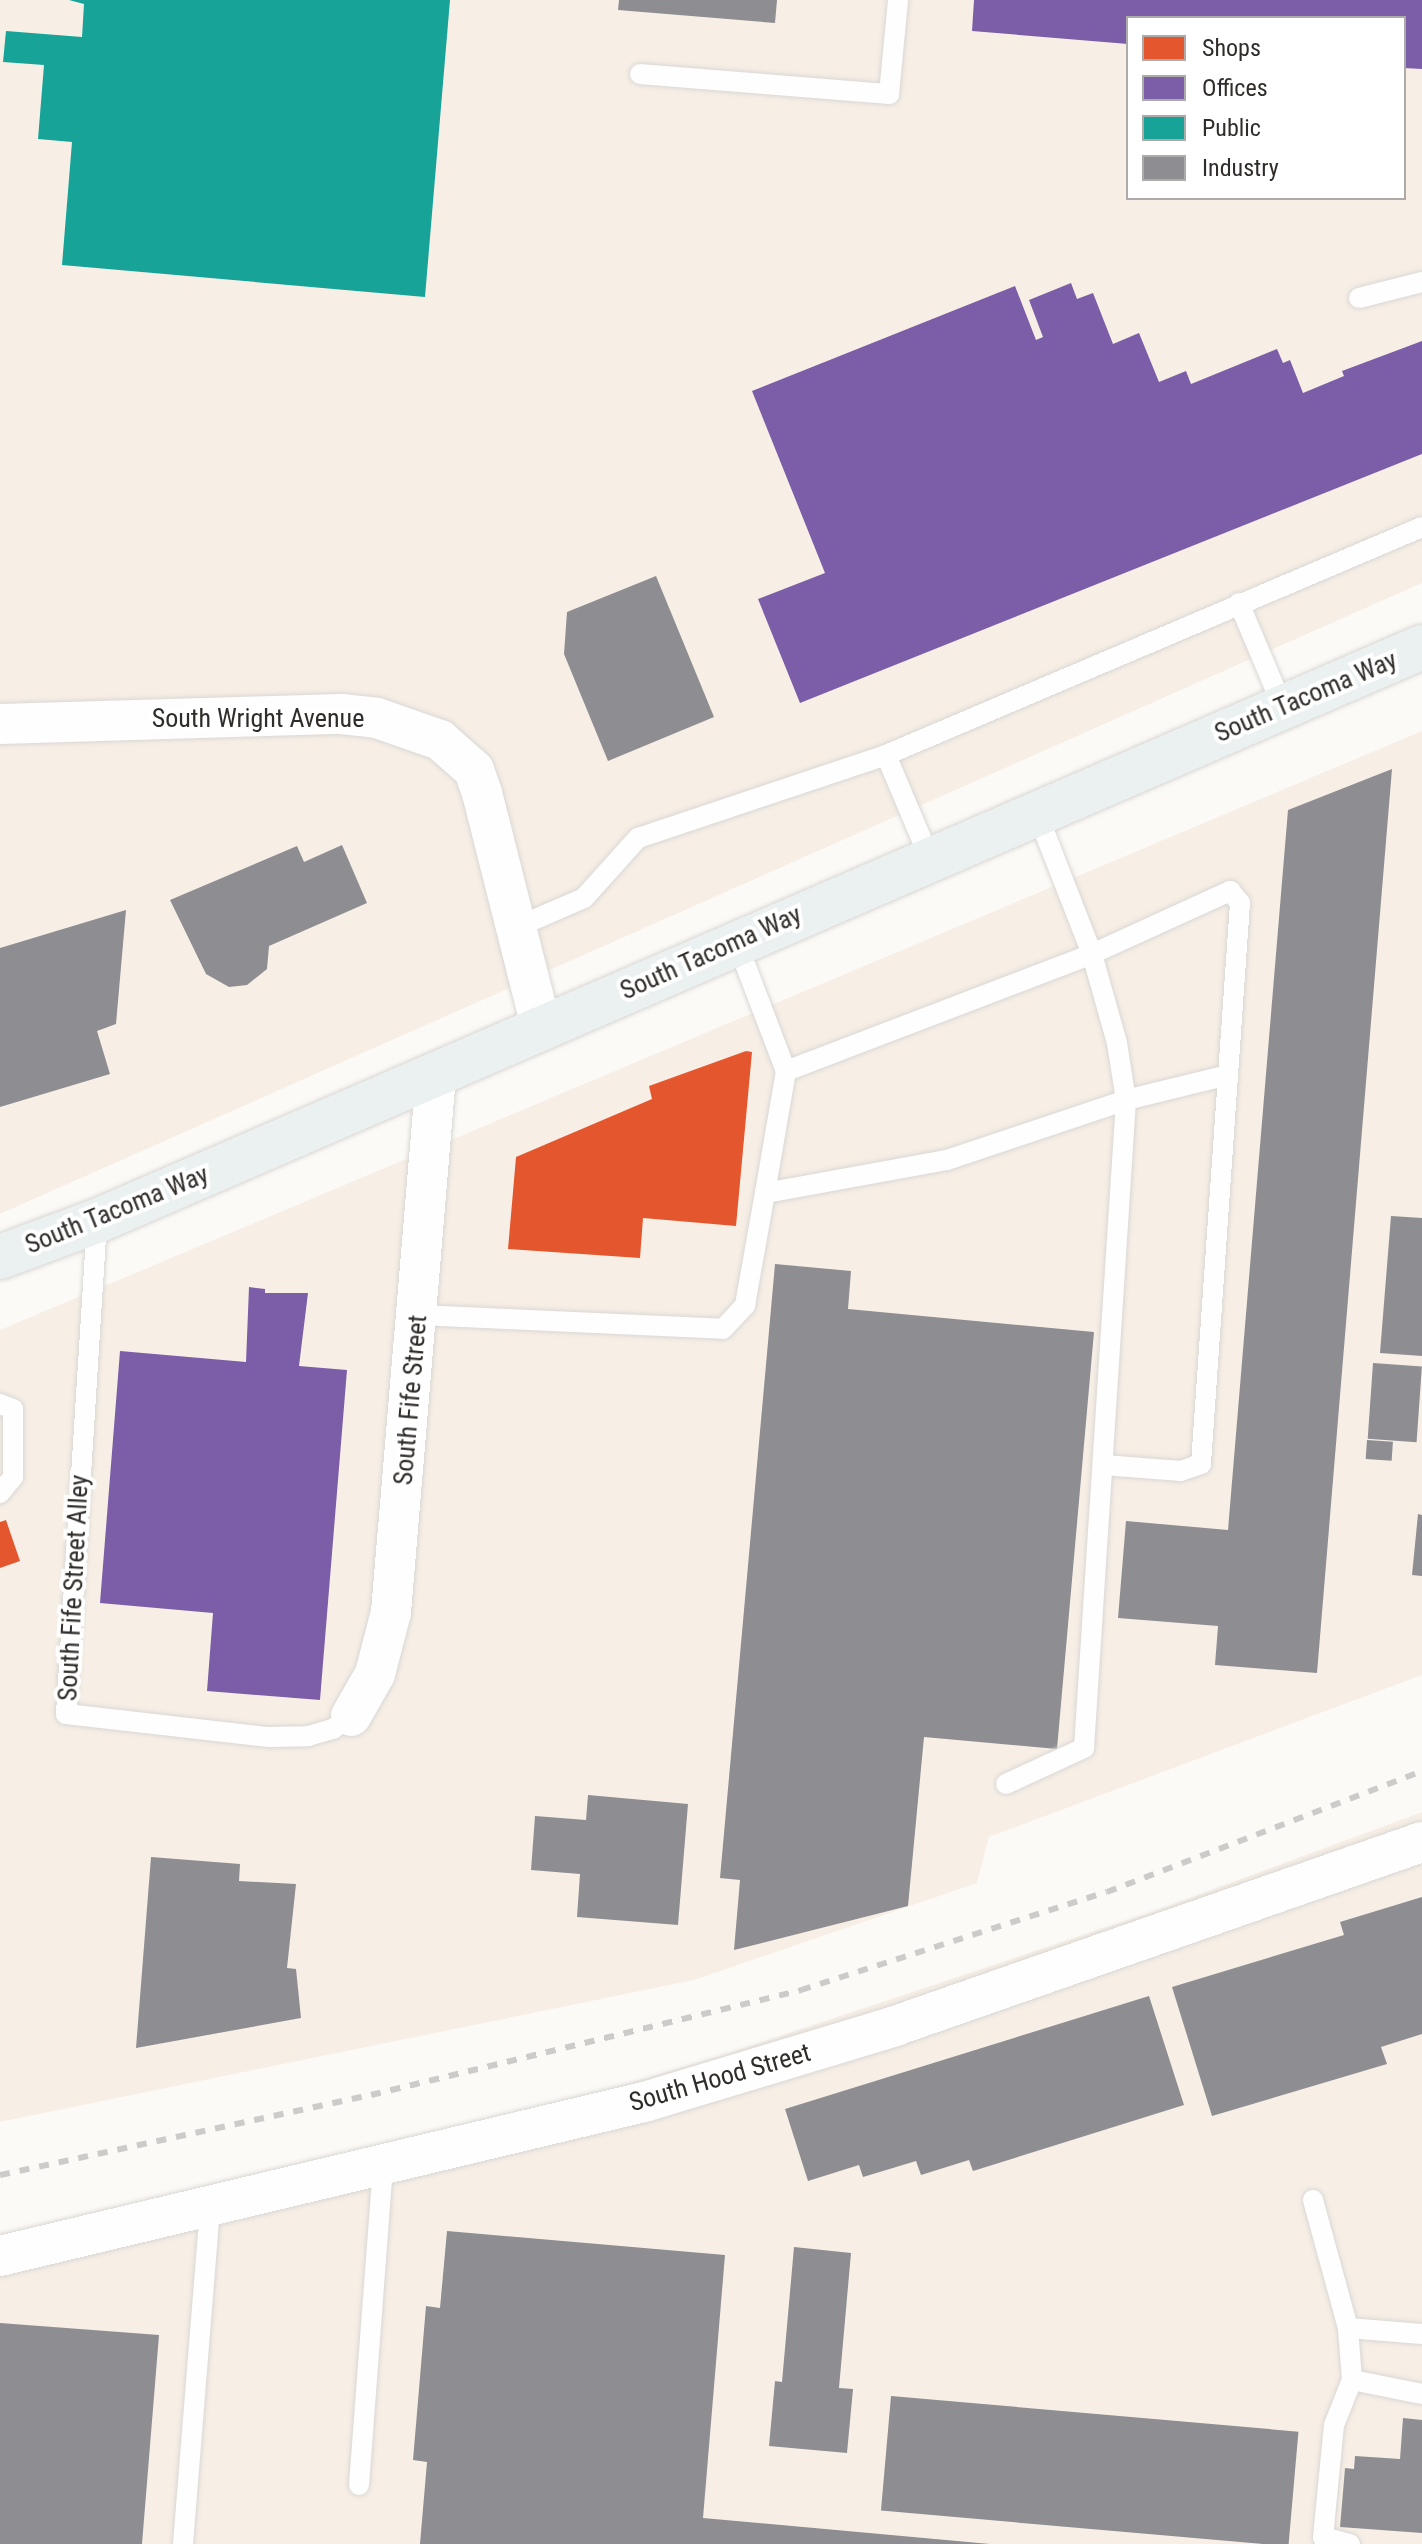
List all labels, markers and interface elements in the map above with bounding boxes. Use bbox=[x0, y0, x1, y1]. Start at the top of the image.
legend bbox=[1126, 16, 1406, 200]
text: Shops bbox=[1202, 34, 1261, 62]
text: Offices bbox=[1202, 74, 1268, 102]
text: Public bbox=[1202, 114, 1261, 142]
text: Industry bbox=[1202, 154, 1279, 182]
street label: South Tacoma Way bbox=[1210, 644, 1402, 750]
street label: South Wright Avenue bbox=[152, 703, 364, 735]
street label: South Tacoma Way bbox=[615, 899, 807, 1007]
street label: South Tacoma Way bbox=[21, 1159, 213, 1261]
street label: South Fife Street bbox=[388, 1314, 434, 1486]
street label: South Fife Street Alley bbox=[52, 1474, 96, 1702]
street label: South Hood Street bbox=[626, 2037, 814, 2119]

